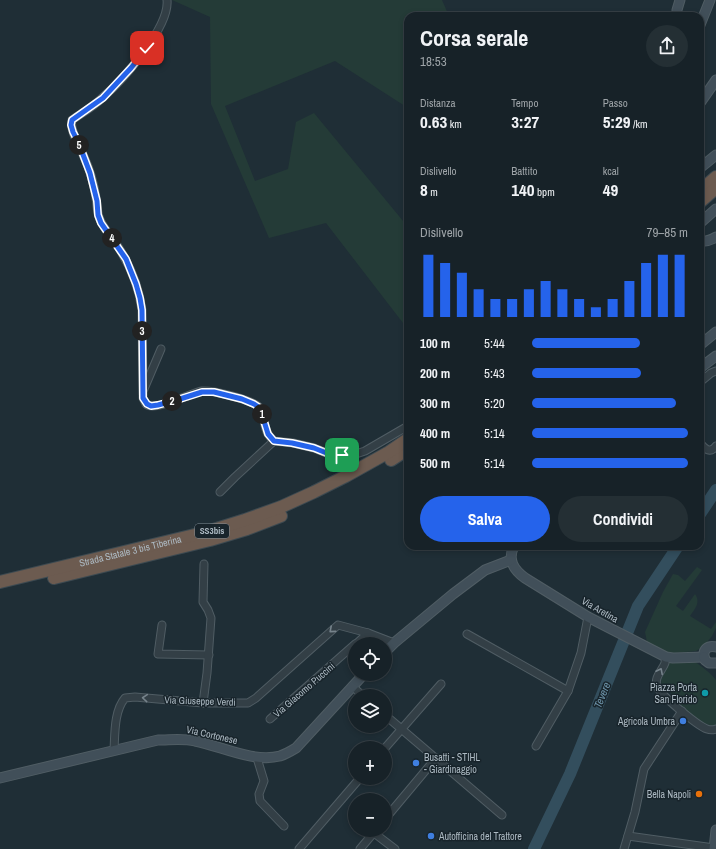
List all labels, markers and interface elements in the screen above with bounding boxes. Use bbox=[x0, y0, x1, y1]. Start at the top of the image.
text: Corsa serale bbox=[420, 23, 528, 53]
button: share bbox=[646, 25, 688, 67]
pin bbox=[130, 31, 164, 65]
icon: check bbox=[136, 37, 158, 59]
text: 18:53 bbox=[420, 53, 447, 70]
text: Distanza bbox=[420, 96, 456, 110]
text: Tempo bbox=[511, 96, 538, 110]
text: Passo bbox=[603, 96, 628, 110]
text: 0.63 bbox=[420, 110, 447, 133]
text: 3:27 bbox=[511, 110, 539, 133]
text: 5:29 bbox=[603, 110, 631, 133]
text: km bbox=[447, 117, 462, 131]
text: /km bbox=[631, 117, 648, 131]
pin: 5 bbox=[69, 135, 89, 155]
text: 5 bbox=[76, 138, 82, 152]
text: Dislivello bbox=[420, 164, 457, 178]
text: Battito bbox=[511, 164, 537, 178]
text: kcal bbox=[603, 164, 619, 178]
text: 8 bbox=[420, 178, 428, 201]
text: 140 bbox=[511, 178, 535, 201]
text: 49 bbox=[603, 178, 618, 201]
text: m bbox=[428, 185, 438, 199]
text: bpm bbox=[535, 185, 555, 199]
text: Dislivello bbox=[420, 224, 463, 241]
text: 79–85 m bbox=[647, 224, 688, 241]
pin: 4 bbox=[102, 228, 122, 248]
text: 4 bbox=[109, 231, 115, 245]
pin: 3 bbox=[132, 321, 152, 341]
text: 3 bbox=[139, 324, 145, 338]
text: 100 m bbox=[420, 335, 450, 352]
text: 5:44 bbox=[484, 335, 505, 352]
text: 200 m bbox=[420, 365, 450, 382]
text: 5:43 bbox=[484, 365, 505, 382]
pin: 2 bbox=[162, 391, 182, 411]
text: 2 bbox=[169, 394, 175, 408]
text: 300 m bbox=[420, 395, 450, 412]
text: 5:20 bbox=[484, 395, 505, 412]
pin: 1 bbox=[252, 404, 272, 424]
text: 1 bbox=[259, 407, 265, 421]
text: 400 m bbox=[420, 425, 450, 442]
text: 5:14 bbox=[484, 425, 505, 442]
pin bbox=[325, 438, 359, 472]
icon: arrive bbox=[331, 444, 353, 466]
text: 500 m bbox=[420, 455, 450, 472]
text: 5:14 bbox=[484, 455, 505, 472]
button: Salva bbox=[420, 496, 550, 542]
button: Condividi bbox=[558, 496, 688, 542]
road number: SS3bis bbox=[195, 524, 229, 538]
street label: Strada Statale 3 bis Tiberina bbox=[78, 532, 183, 569]
street label: Via Aretina bbox=[579, 594, 621, 626]
one-way arrow bbox=[329, 626, 337, 633]
map controls bbox=[348, 637, 392, 837]
button: locate bbox=[348, 637, 392, 681]
street label: Via Giacomo Puccini bbox=[271, 660, 337, 720]
one-way arrow bbox=[656, 668, 663, 676]
water label: Tevere bbox=[590, 680, 614, 710]
place label: Piazza Porta San Florido bbox=[650, 681, 697, 706]
marker: Piazza Porta San Florido bbox=[700, 688, 710, 698]
button: layers bbox=[348, 689, 392, 733]
street label: Via Giuseppe Verdi bbox=[164, 693, 236, 709]
one-way arrow bbox=[142, 694, 148, 703]
place label: Agricola Umbra bbox=[617, 715, 675, 728]
marker: Agricola Umbra bbox=[678, 716, 688, 726]
street label: Via Cortonese bbox=[185, 723, 239, 747]
button: + bbox=[348, 741, 392, 785]
place label: Busatti - STIHL - Giardinaggio bbox=[424, 751, 480, 776]
marker: Busatti - STIHL - Giardinaggio bbox=[411, 758, 421, 768]
place label: Bella Napoli bbox=[647, 788, 691, 801]
marker: Bella Napoli bbox=[694, 789, 704, 799]
button: − bbox=[348, 793, 392, 837]
place label: Autofficina del Trattore bbox=[438, 830, 522, 843]
marker: Autofficina del Trattore bbox=[426, 831, 436, 841]

